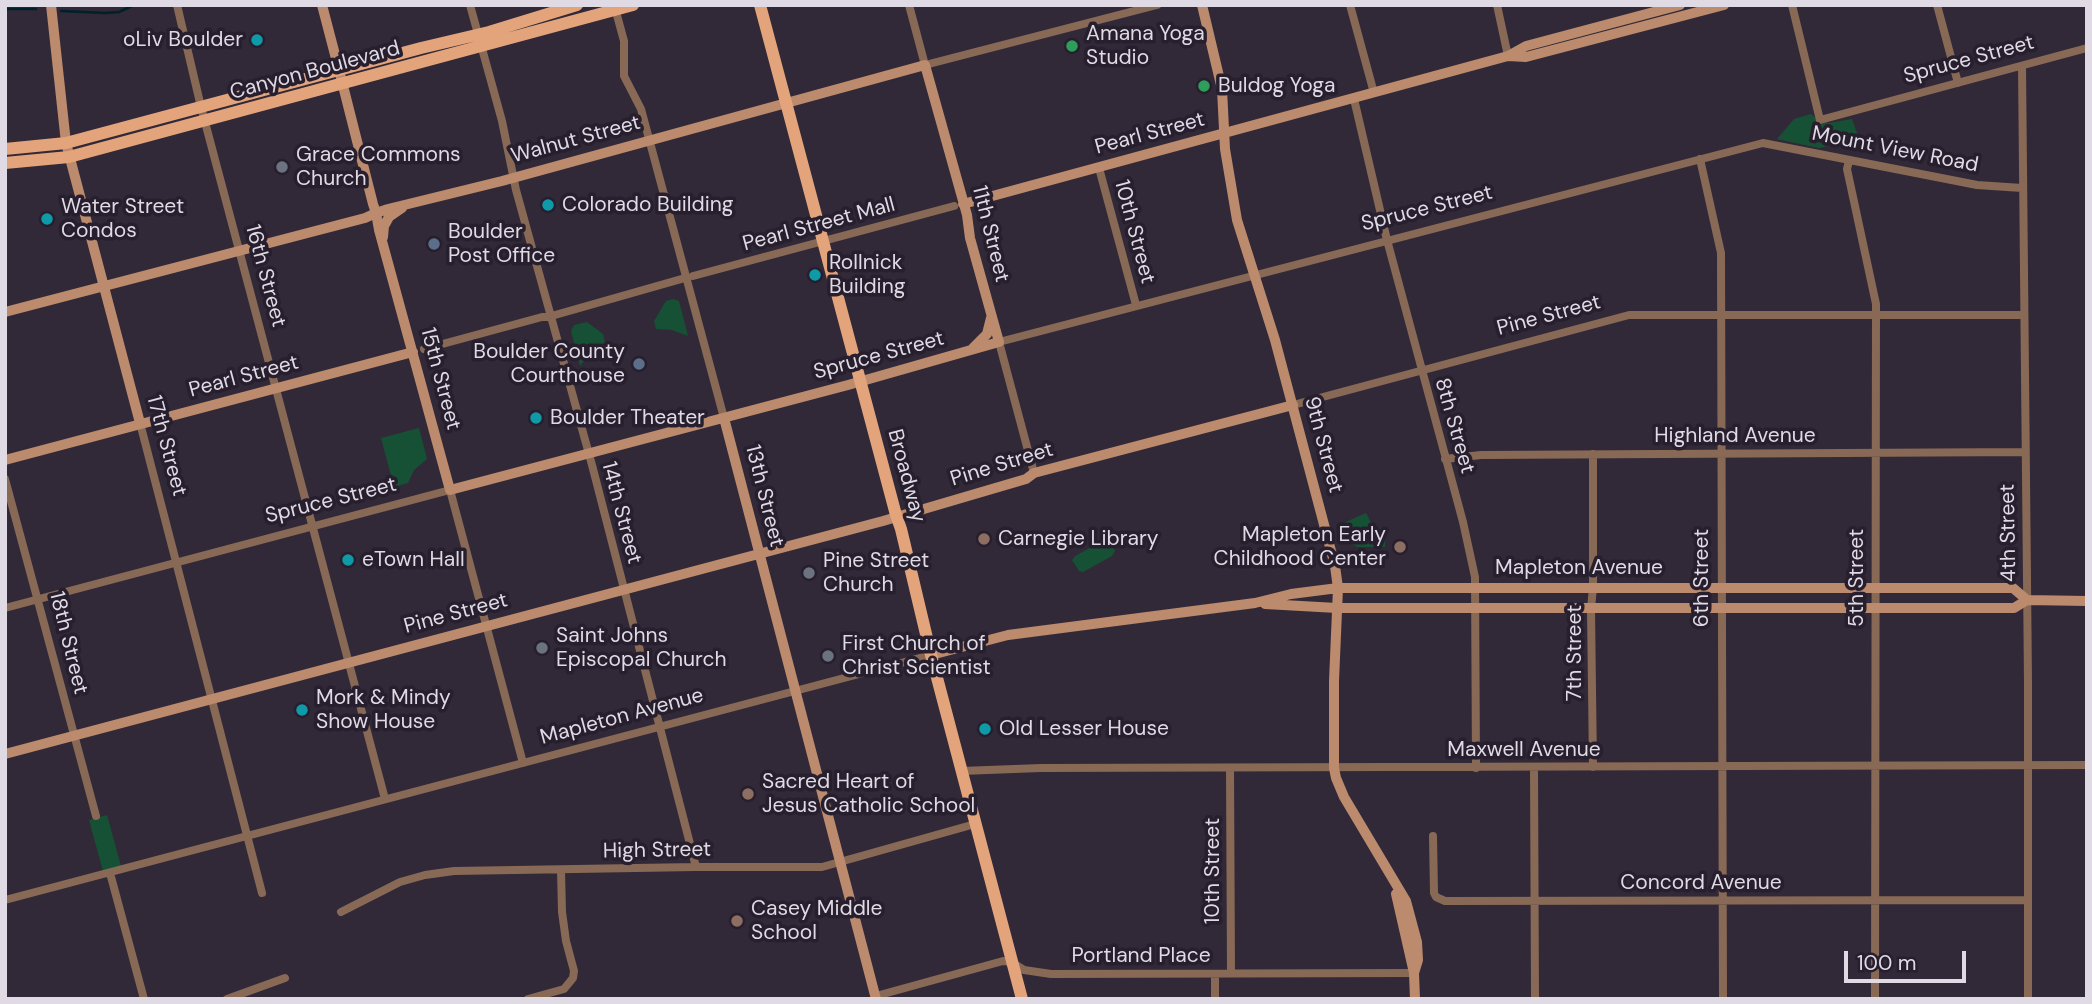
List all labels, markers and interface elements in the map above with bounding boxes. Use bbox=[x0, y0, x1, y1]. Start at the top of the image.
place label: Amana Yoga Studio bbox=[1086, 21, 1205, 71]
place label: oLiv Boulder bbox=[123, 27, 243, 53]
street label: Spruce Street bbox=[1901, 30, 2037, 90]
marker: oLiv Boulder bbox=[249, 32, 265, 48]
street label: Canyon Boulevard bbox=[227, 36, 403, 106]
marker: Amana Yoga Studio bbox=[1064, 38, 1080, 54]
place label: Buldog Yoga bbox=[1218, 73, 1335, 99]
marker: Buldog Yoga bbox=[1196, 78, 1212, 94]
street label: Pearl Street bbox=[1092, 107, 1208, 161]
street label: Walnut Street bbox=[509, 111, 643, 169]
street label: Mount View Road bbox=[1810, 121, 1980, 179]
place label: Grace Commons Church bbox=[296, 142, 461, 192]
marker: Grace Commons Church bbox=[274, 159, 290, 175]
street label: 10th Street bbox=[1108, 177, 1160, 287]
street label: Spruce Street bbox=[1359, 181, 1495, 237]
street label: 11th Street bbox=[966, 183, 1014, 285]
place label: Colorado Building bbox=[562, 192, 733, 218]
street label: Pearl Street Mall bbox=[740, 193, 898, 257]
place label: Water Street Condos bbox=[61, 194, 184, 244]
marker: Colorado Building bbox=[540, 197, 556, 213]
marker: Water Street Condos bbox=[39, 211, 55, 227]
place label: Boulder Post Office bbox=[448, 219, 555, 269]
street label: 16th Street bbox=[239, 222, 291, 330]
marker: Boulder Post Office bbox=[426, 236, 442, 252]
place label: Rollnick Building bbox=[829, 250, 905, 300]
marker: Rollnick Building bbox=[807, 267, 823, 283]
street label: Pine Street bbox=[1494, 290, 1604, 342]
street label: 15th Street bbox=[414, 325, 466, 433]
street label: Spruce Street bbox=[811, 326, 947, 386]
place label: Boulder County Courthouse bbox=[473, 339, 625, 389]
street label: Pearl Street bbox=[186, 350, 302, 404]
marker: Boulder County Courthouse bbox=[631, 356, 647, 372]
street label: 8th Street bbox=[1428, 375, 1480, 477]
street label: 17th Street bbox=[140, 393, 192, 499]
street label: 9th Street bbox=[1298, 394, 1348, 496]
place label: Boulder Theater bbox=[550, 405, 705, 431]
marker: Boulder Theater bbox=[528, 410, 544, 426]
street label: Highland Avenue bbox=[1654, 423, 1816, 449]
street label: Broadway bbox=[881, 427, 931, 525]
street label: Pine Street bbox=[947, 437, 1057, 493]
street label: 13th Street bbox=[739, 442, 789, 550]
street label: 14th Street bbox=[595, 459, 647, 567]
street label: Spruce Street bbox=[263, 473, 399, 529]
street label: 4th Street bbox=[1996, 484, 2022, 582]
place label: Mapleton Early Childhood Center bbox=[1214, 522, 1386, 572]
place label: Carnegie Library bbox=[998, 526, 1158, 552]
street label: 6th Street bbox=[1689, 529, 1715, 627]
street label: 5th Street bbox=[1844, 529, 1870, 627]
marker: Carnegie Library bbox=[976, 531, 992, 547]
marker: Mapleton Early Childhood Center bbox=[1392, 539, 1408, 555]
place label: eTown Hall bbox=[362, 547, 465, 573]
place label: Pine Street Church bbox=[823, 548, 929, 598]
marker: eTown Hall bbox=[340, 552, 356, 568]
street label: Mapleton Avenue bbox=[1495, 555, 1663, 581]
marker: Pine Street Church bbox=[801, 565, 817, 581]
street label: Pine Street bbox=[401, 588, 511, 640]
street label: 18th Street bbox=[43, 589, 93, 697]
street label: 7th Street bbox=[1562, 605, 1588, 701]
place label: Saint Johns Episcopal Church bbox=[556, 623, 727, 673]
place label: First Church of Christ Scientist bbox=[842, 631, 991, 681]
marker: Saint Johns Episcopal Church bbox=[534, 640, 550, 656]
marker: First Church of Christ Scientist bbox=[820, 648, 836, 664]
street label: Mapleton Avenue bbox=[538, 683, 706, 751]
place label: Mork & Mindy Show House bbox=[316, 685, 451, 735]
marker: Mork & Mindy Show House bbox=[294, 702, 310, 718]
place label: Old Lesser House bbox=[999, 716, 1169, 742]
marker: Old Lesser House bbox=[977, 721, 993, 737]
street label: Maxwell Avenue bbox=[1447, 737, 1601, 763]
place label: Sacred Heart of Jesus Catholic School bbox=[762, 769, 975, 819]
marker: Sacred Heart of Jesus Catholic School bbox=[740, 786, 756, 802]
street label: 10th Street bbox=[1200, 818, 1226, 924]
street label: High Street bbox=[603, 837, 711, 865]
street label: Concord Avenue bbox=[1620, 870, 1782, 896]
place label: Casey Middle School bbox=[751, 896, 882, 946]
marker: Casey Middle School bbox=[729, 913, 745, 929]
scale bar bbox=[1847, 937, 1969, 981]
street label: Portland Place bbox=[1071, 943, 1211, 969]
text: 100 m bbox=[1857, 949, 1917, 977]

